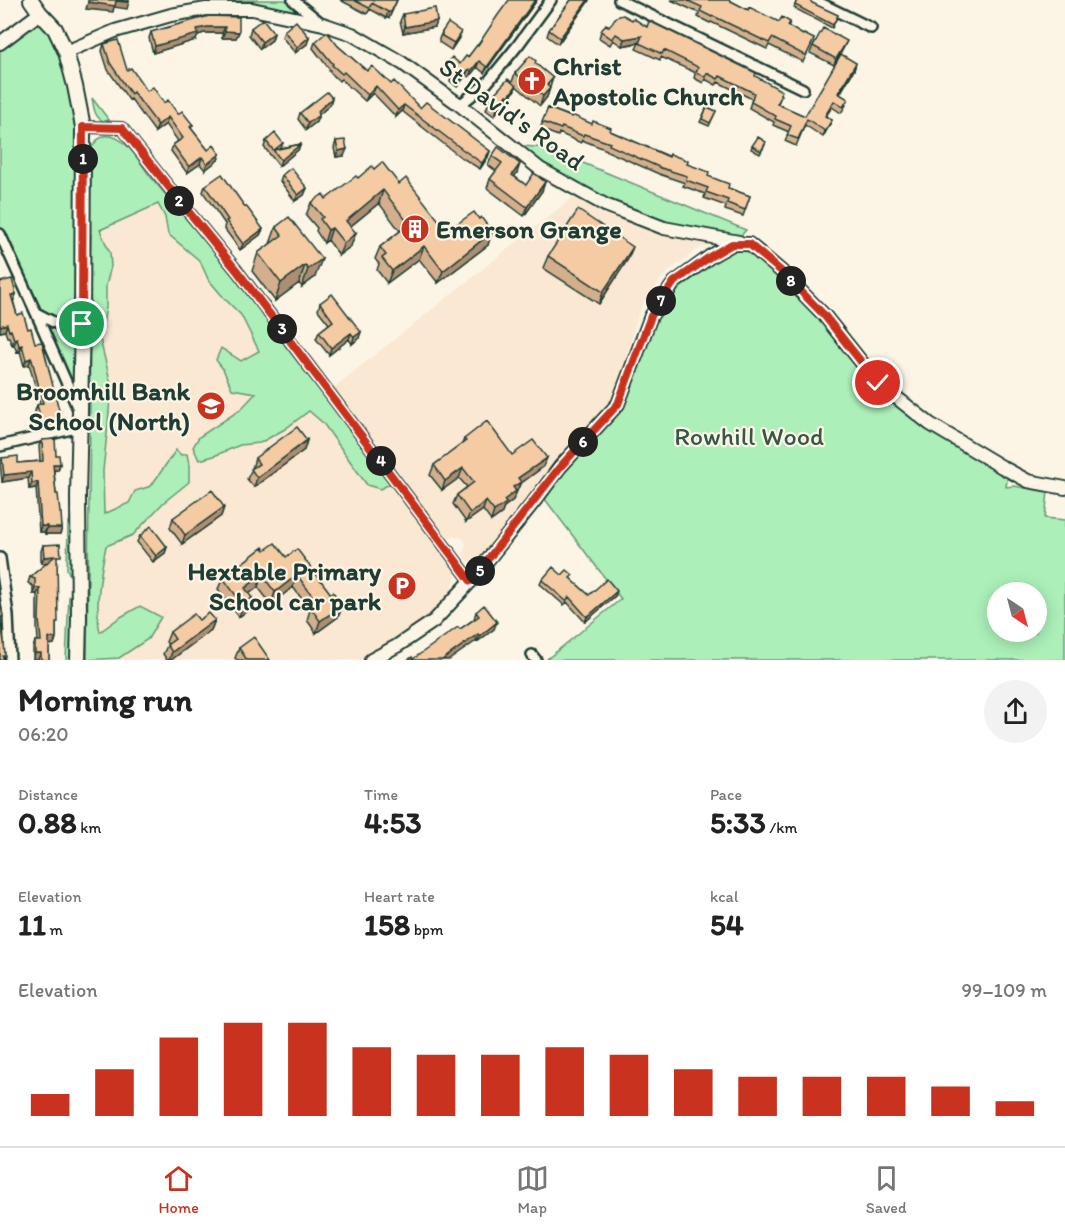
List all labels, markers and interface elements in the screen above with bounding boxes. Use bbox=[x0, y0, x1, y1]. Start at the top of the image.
place label: Christ Apostolic Church bbox=[552, 50, 744, 112]
street label: St David's Road bbox=[433, 51, 591, 177]
church icon: Christ Apostolic Church bbox=[516, 65, 548, 97]
pin: 1 bbox=[68, 144, 98, 174]
text: 1 bbox=[79, 149, 87, 168]
pin: 2 bbox=[164, 186, 194, 216]
text: 2 bbox=[175, 191, 183, 210]
building icon: Emerson Grange bbox=[399, 213, 431, 245]
place label: Emerson Grange bbox=[436, 213, 622, 245]
pin: 8 bbox=[776, 266, 806, 296]
text: 8 bbox=[787, 271, 795, 290]
pin: 7 bbox=[646, 286, 676, 316]
text: 7 bbox=[657, 291, 665, 310]
pin bbox=[56, 298, 107, 349]
icon: arrive bbox=[65, 307, 98, 340]
pin: 3 bbox=[267, 314, 297, 344]
text: 3 bbox=[278, 319, 286, 338]
pin bbox=[852, 357, 903, 408]
icon: check bbox=[861, 366, 894, 399]
place label: Broomhill Bank School (North) bbox=[16, 375, 191, 437]
school or university icon: Broomhill Bank School (North) bbox=[195, 390, 227, 422]
park label: Rowhill Wood bbox=[674, 420, 824, 452]
pin: 6 bbox=[568, 427, 598, 457]
text: 6 bbox=[579, 432, 587, 451]
pin: 4 bbox=[366, 446, 396, 476]
text: 4 bbox=[376, 451, 386, 470]
place label: Hextable Primary School car park bbox=[187, 555, 382, 617]
pin: 5 bbox=[465, 556, 495, 586]
text: 5 bbox=[476, 561, 484, 580]
parking icon: Hextable Primary School car park bbox=[386, 570, 418, 602]
north arrow bbox=[987, 582, 1047, 642]
map controls bbox=[987, 582, 1047, 642]
text: Morning run bbox=[18, 680, 193, 719]
button: share bbox=[984, 680, 1047, 743]
text: 06:20 bbox=[18, 722, 69, 746]
text: Distance bbox=[18, 785, 78, 804]
text: Time bbox=[364, 785, 398, 804]
text: Pace bbox=[710, 785, 742, 804]
text: 0.88 bbox=[18, 804, 77, 841]
text: 4:53 bbox=[364, 804, 421, 841]
text: 5:33 bbox=[710, 804, 766, 841]
text: km bbox=[77, 818, 102, 837]
text: /km bbox=[766, 818, 797, 837]
text: Elevation bbox=[18, 887, 82, 906]
text: Heart rate bbox=[364, 887, 435, 906]
text: kcal bbox=[710, 887, 738, 906]
text: 11 bbox=[18, 906, 46, 943]
text: 158 bbox=[364, 906, 410, 943]
text: 54 bbox=[710, 906, 744, 943]
text: m bbox=[46, 920, 63, 939]
text: bpm bbox=[410, 920, 443, 939]
text: Elevation bbox=[18, 978, 97, 1002]
text: 99–109 m bbox=[962, 978, 1047, 1002]
tab: Home bbox=[158, 1162, 199, 1217]
tab: Map bbox=[516, 1162, 549, 1217]
tab: Saved bbox=[866, 1162, 907, 1217]

